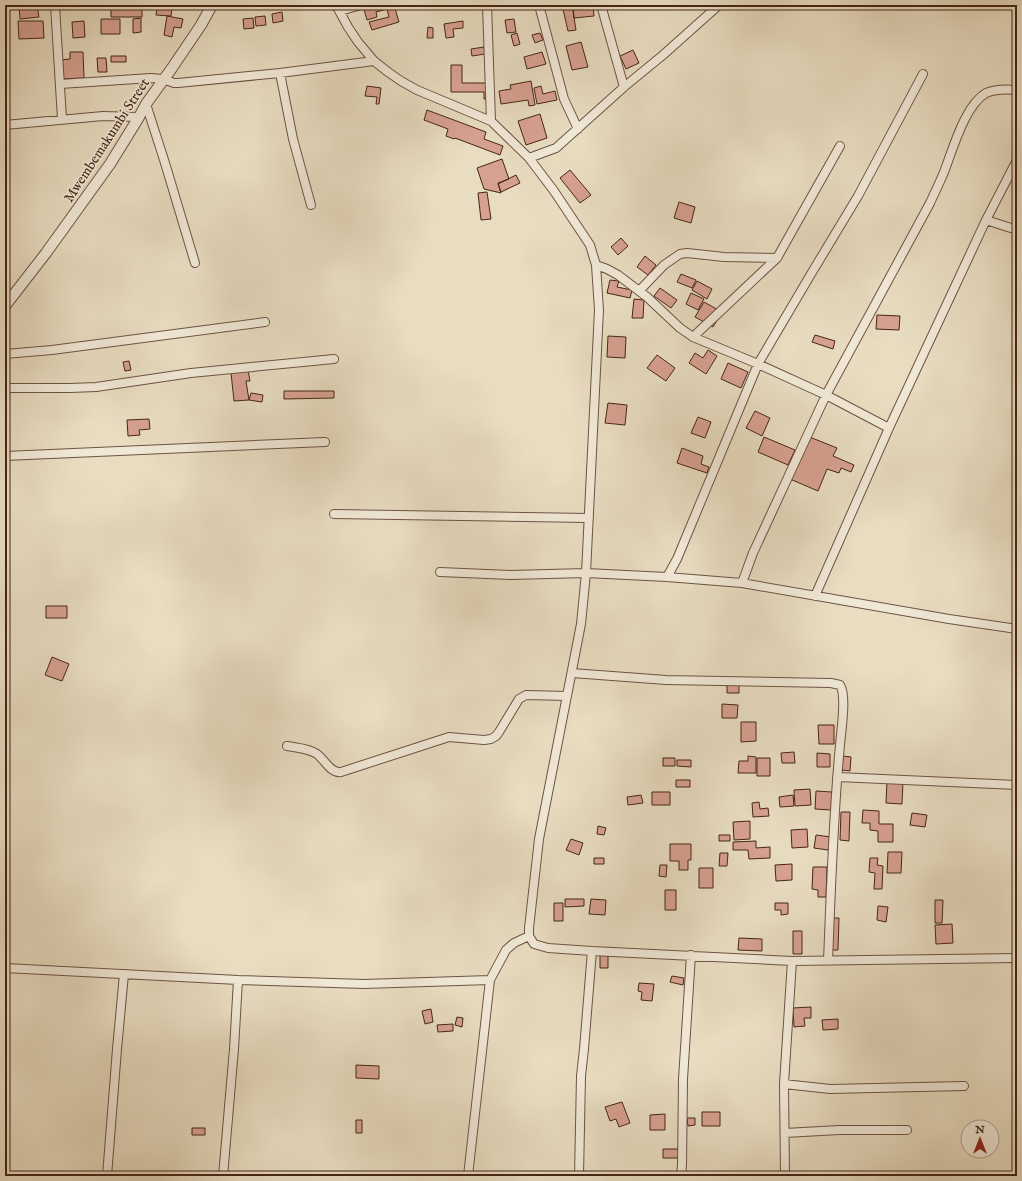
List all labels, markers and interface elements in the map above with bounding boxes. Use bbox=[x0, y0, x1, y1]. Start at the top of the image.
street label: Mwembemakumbi Street bbox=[60, 75, 154, 206]
north arrow bbox=[960, 1119, 1000, 1159]
text: N bbox=[974, 1123, 985, 1137]

